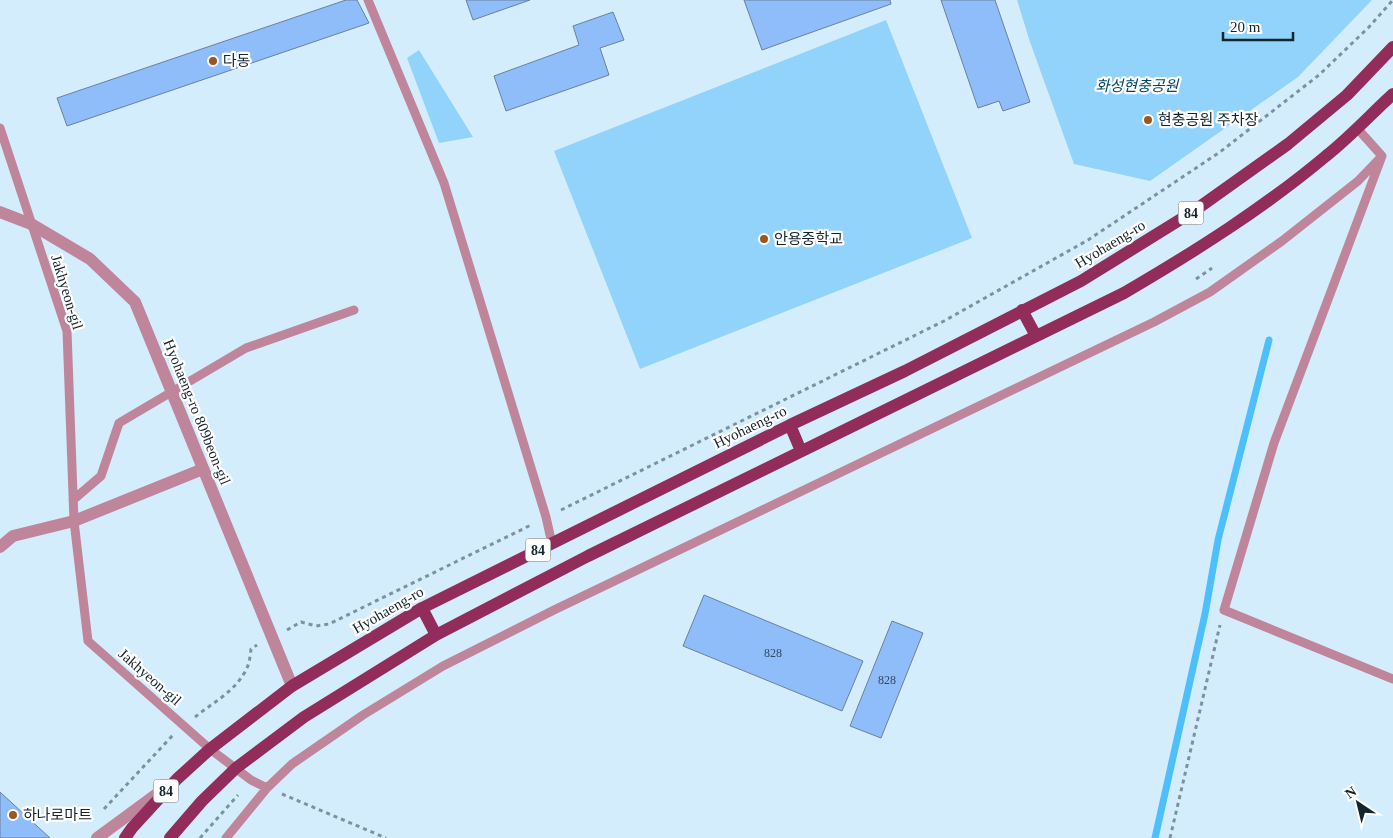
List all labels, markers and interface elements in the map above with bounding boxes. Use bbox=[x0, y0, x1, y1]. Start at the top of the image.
scale bar bbox=[1223, 10, 1293, 42]
text: 20 m bbox=[1230, 19, 1261, 35]
place label: 다동 bbox=[223, 53, 251, 69]
marker: 다동 bbox=[207, 55, 219, 67]
park label: 화성현충공원 bbox=[1096, 78, 1180, 94]
place label: 현충공원 주차장 bbox=[1158, 111, 1259, 128]
marker: 현충공원 주차장 bbox=[1142, 114, 1154, 126]
road number: 84 bbox=[1178, 202, 1204, 224]
street label: Hyohaeng-ro bbox=[1072, 217, 1148, 271]
place label: 안용중학교 bbox=[774, 230, 843, 247]
marker: 안용중학교 bbox=[758, 233, 770, 245]
street label: Jakhyeon-gil bbox=[48, 253, 86, 331]
street label: Hyohaeng-ro 809beon-gil bbox=[160, 337, 234, 487]
street label: Hyohaeng-ro bbox=[711, 402, 789, 452]
road number: 84 bbox=[526, 538, 550, 562]
street label: Hyohaeng-ro bbox=[350, 583, 426, 637]
street label: Jakhyeon-gil bbox=[116, 646, 184, 708]
house number: 828 bbox=[764, 646, 782, 660]
house number: 828 bbox=[878, 673, 896, 687]
north arrow bbox=[1333, 778, 1383, 828]
road number: 84 bbox=[154, 779, 178, 802]
text: N bbox=[1342, 784, 1359, 802]
place label: 하나로마트 bbox=[23, 807, 92, 823]
marker: 하나로마트 bbox=[7, 809, 19, 821]

